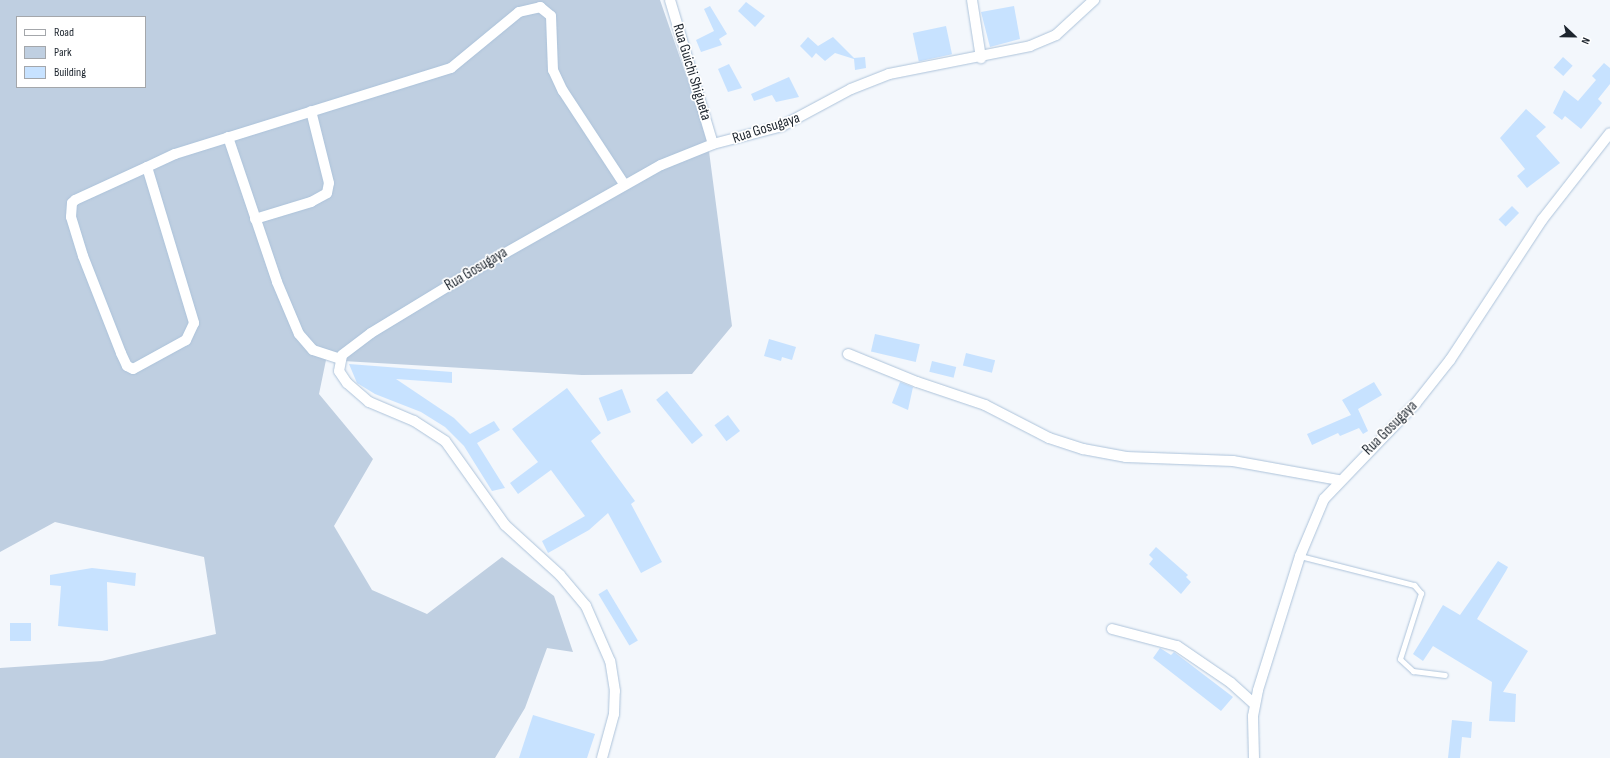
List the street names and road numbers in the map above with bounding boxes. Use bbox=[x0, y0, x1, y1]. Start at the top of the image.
street label: Rua Guichi Shigueta bbox=[669, 22, 715, 122]
street label: Rua Gosugaya bbox=[730, 109, 802, 147]
street label: Rua Gosugaya bbox=[442, 243, 510, 295]
street label: Rua Gosugaya bbox=[1359, 397, 1421, 459]

